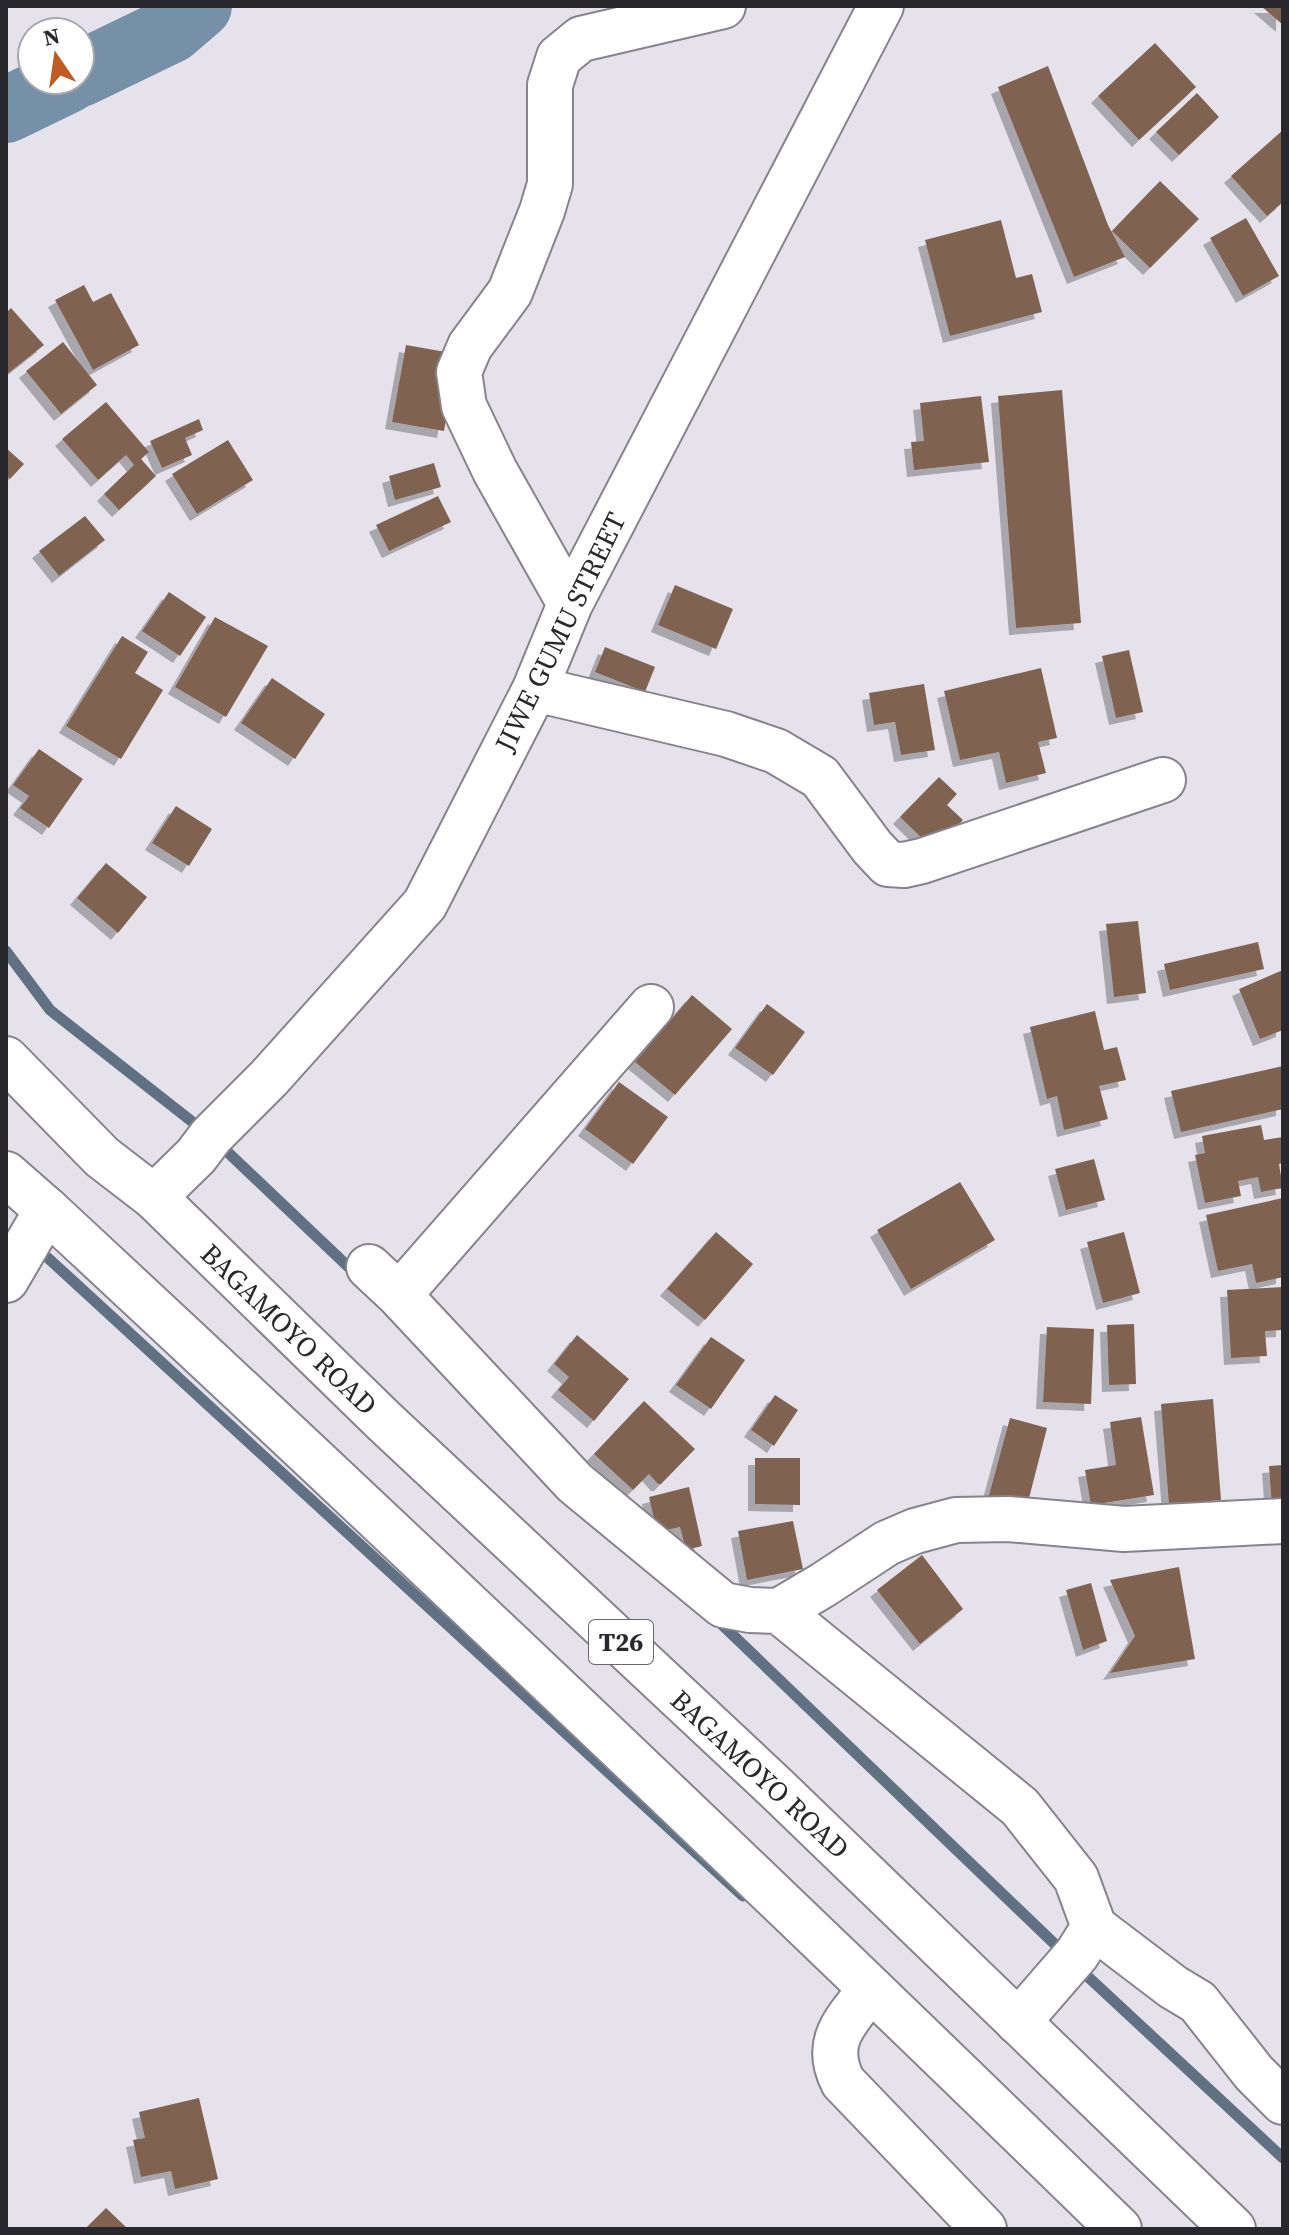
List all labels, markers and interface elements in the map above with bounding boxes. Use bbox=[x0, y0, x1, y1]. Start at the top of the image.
north arrow bbox=[16, 16, 96, 96]
text: N bbox=[40, 20, 63, 53]
street label: JIWE GUMU STREET bbox=[485, 506, 635, 759]
street label: BAGAMOYO ROAD bbox=[192, 1235, 386, 1423]
road number: T26 bbox=[589, 1620, 653, 1664]
street label: BAGAMOYO ROAD bbox=[662, 1681, 858, 1867]

